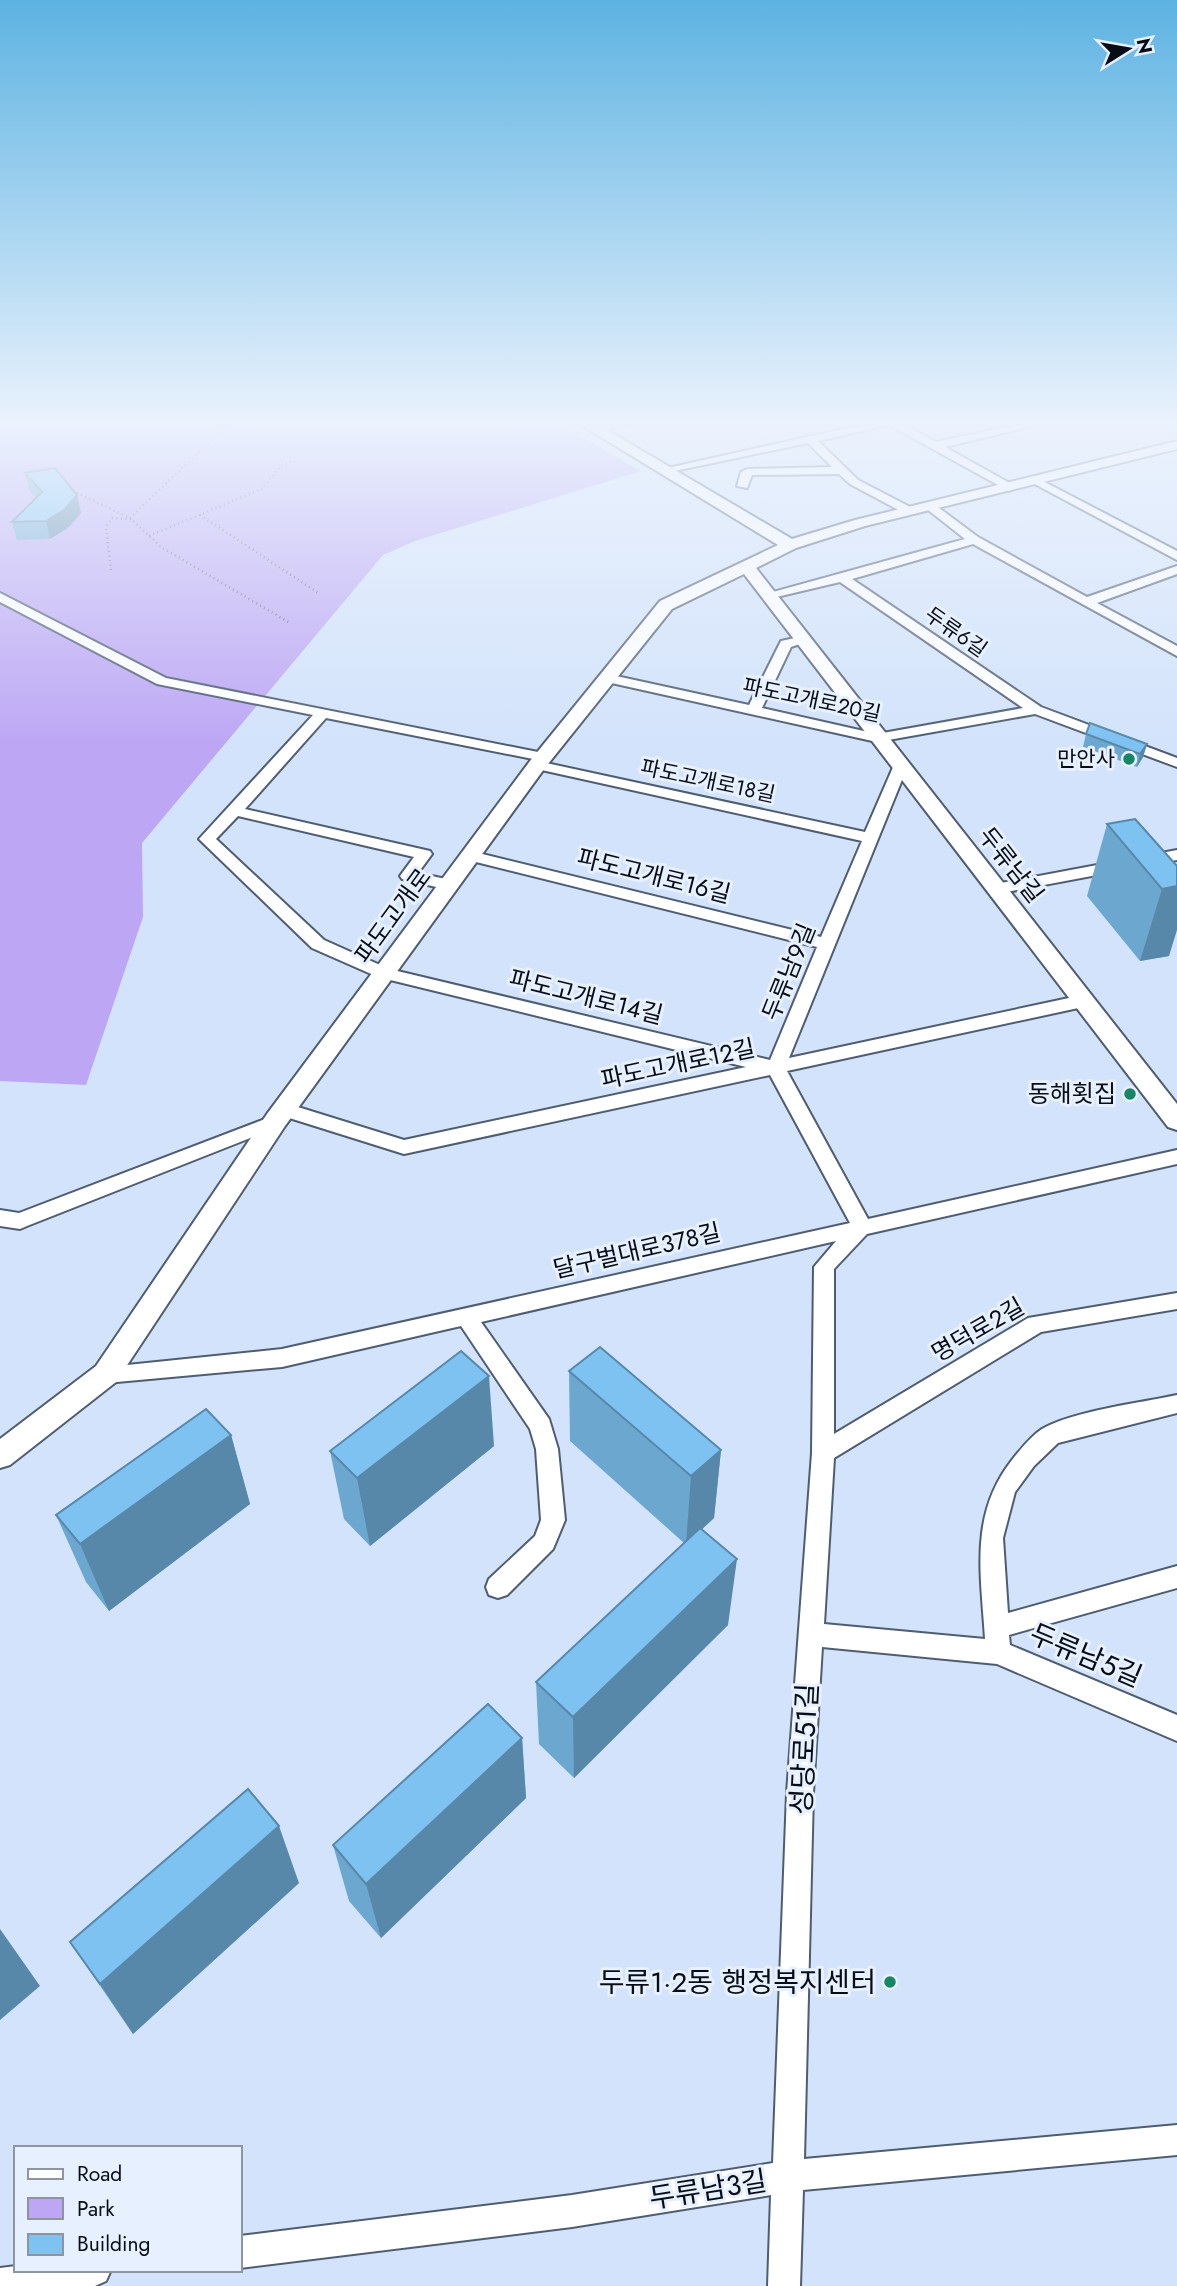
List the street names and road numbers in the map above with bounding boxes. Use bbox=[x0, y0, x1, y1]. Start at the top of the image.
street label: 두류6길 bbox=[919, 600, 993, 664]
street label: 파도고개로20길 bbox=[740, 671, 884, 729]
street label: 파도고개로18길 bbox=[638, 752, 778, 810]
street label: 두류남길 bbox=[970, 819, 1052, 910]
street label: 파도고개로16길 bbox=[574, 840, 735, 911]
street label: 파도고개로 bbox=[346, 861, 439, 971]
street label: 두류남9길 bbox=[753, 918, 824, 1026]
street label: 파도고개로14길 bbox=[506, 961, 667, 1033]
street label: 파도고개로12길 bbox=[598, 1030, 758, 1097]
street label: 달구벌대로378길 bbox=[550, 1214, 724, 1287]
street label: 명덕로2길 bbox=[925, 1289, 1031, 1370]
street label: 두류남5길 bbox=[1023, 1613, 1149, 1698]
street label: 성당로51길 bbox=[781, 1682, 828, 1816]
street label: 두류남3길 bbox=[646, 2160, 770, 2219]

